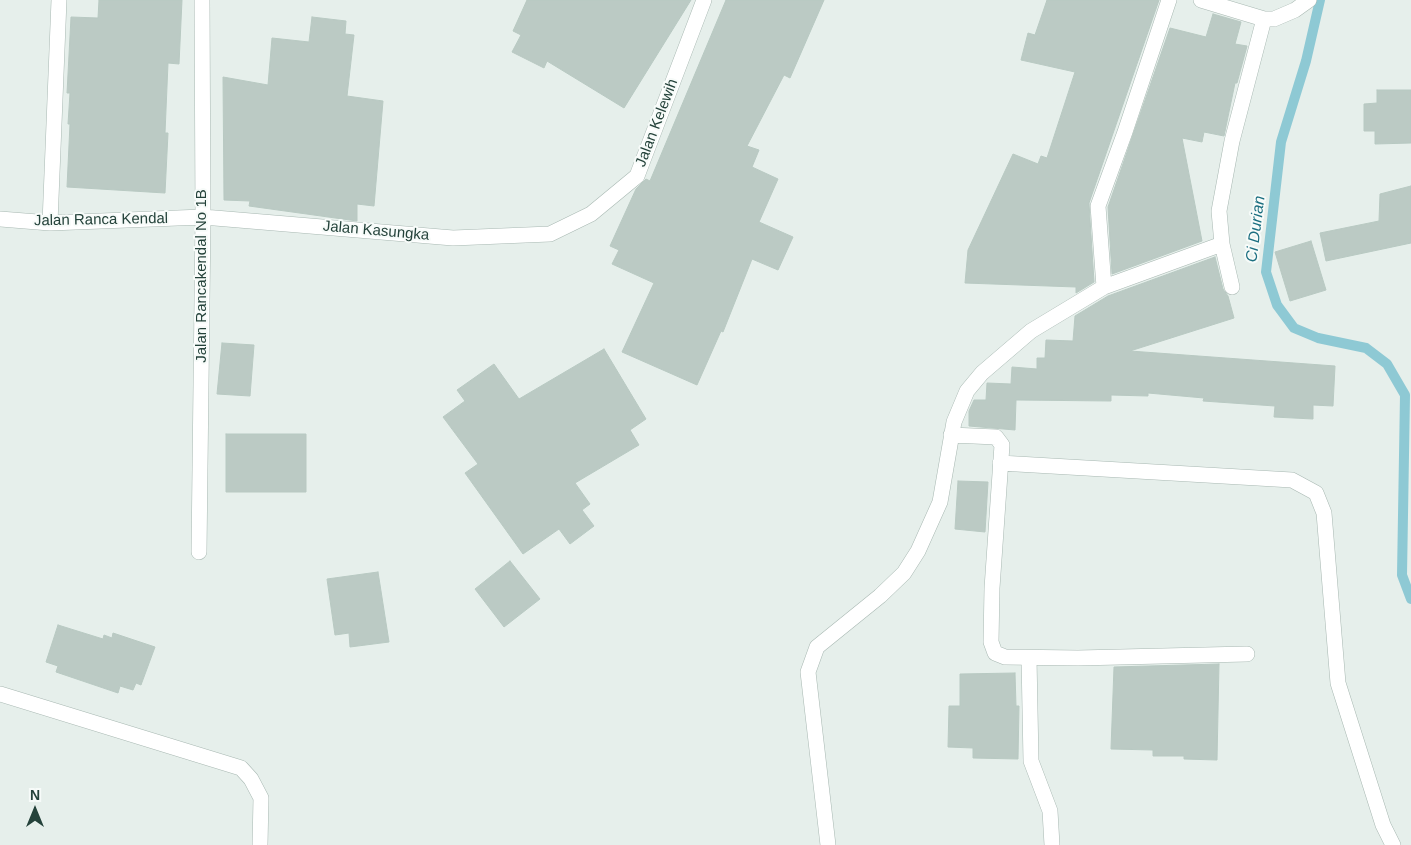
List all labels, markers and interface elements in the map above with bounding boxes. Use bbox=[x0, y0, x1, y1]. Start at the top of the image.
street label: Jalan Kelewih bbox=[632, 77, 682, 169]
street label: Jalan Rancakendal No 1B bbox=[193, 189, 211, 363]
water label: Ci Durian bbox=[1242, 195, 1270, 263]
street label: Jalan Ranca Kendal bbox=[34, 210, 168, 230]
street label: Jalan Kasungka bbox=[322, 217, 430, 245]
north arrow bbox=[10, 785, 60, 835]
text: N bbox=[30, 787, 40, 803]

